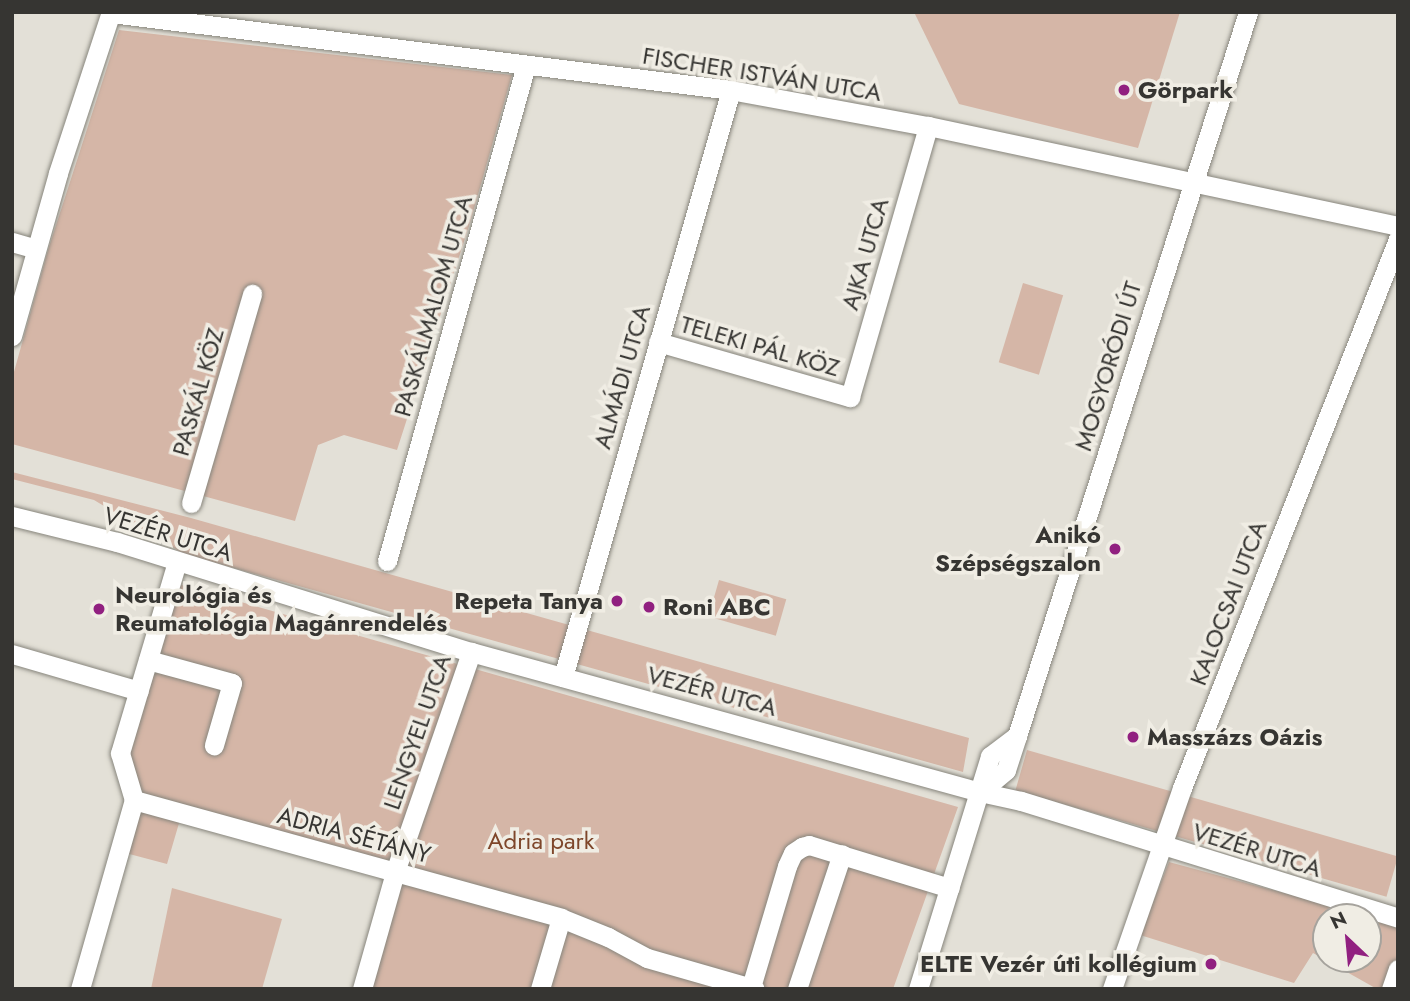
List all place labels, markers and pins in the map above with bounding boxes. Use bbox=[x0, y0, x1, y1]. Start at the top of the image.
place label: Görpark bbox=[1138, 76, 1233, 104]
marker: Görpark bbox=[1116, 82, 1132, 98]
place label: Anikó Szépségszalon bbox=[935, 521, 1101, 577]
marker: Anikó Szépségszalon bbox=[1107, 541, 1123, 557]
place label: Neurológia és Reumatológia Magánrendelés bbox=[115, 581, 447, 637]
place label: Repeta Tanya bbox=[454, 587, 603, 615]
marker: Repeta Tanya bbox=[609, 593, 625, 609]
place label: Roni ABC bbox=[663, 593, 771, 621]
marker: Neurológia és Reumatológia Magánrendelés bbox=[89, 599, 109, 619]
marker: Roni ABC bbox=[641, 599, 657, 615]
place label: Masszázs Oázis bbox=[1147, 723, 1322, 751]
marker: Masszázs Oázis bbox=[1125, 729, 1141, 745]
place label: ELTE Vezér úti kollégium bbox=[920, 950, 1197, 978]
marker: ELTE Vezér úti kollégium bbox=[1203, 956, 1219, 972]

